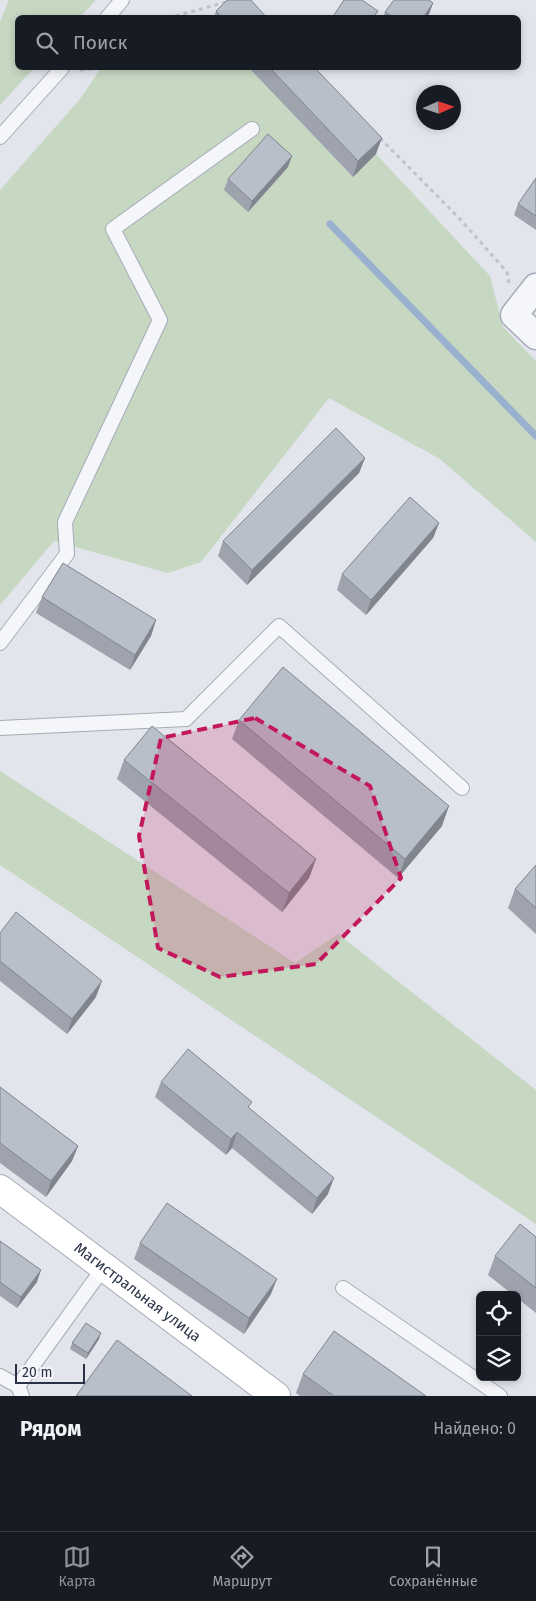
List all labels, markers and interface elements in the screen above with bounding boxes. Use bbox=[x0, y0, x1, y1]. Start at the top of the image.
search box bbox=[15, 15, 521, 70]
icon: search bbox=[33, 29, 61, 57]
text: Поиск bbox=[73, 31, 127, 54]
north arrow bbox=[416, 85, 461, 130]
street label: Магистральная улица bbox=[71, 1239, 204, 1346]
map controls bbox=[476, 1291, 521, 1381]
button: locate bbox=[476, 1291, 521, 1336]
button: layers bbox=[476, 1336, 521, 1381]
scale bar bbox=[15, 1361, 85, 1384]
text: 20 m bbox=[22, 1364, 52, 1381]
text: Рядом bbox=[20, 1416, 81, 1442]
text: Найдено: 0 bbox=[433, 1419, 516, 1438]
tab: Карта bbox=[58, 1543, 96, 1590]
tab: Маршрут bbox=[213, 1543, 272, 1590]
tab: Сохранённые bbox=[389, 1543, 478, 1590]

